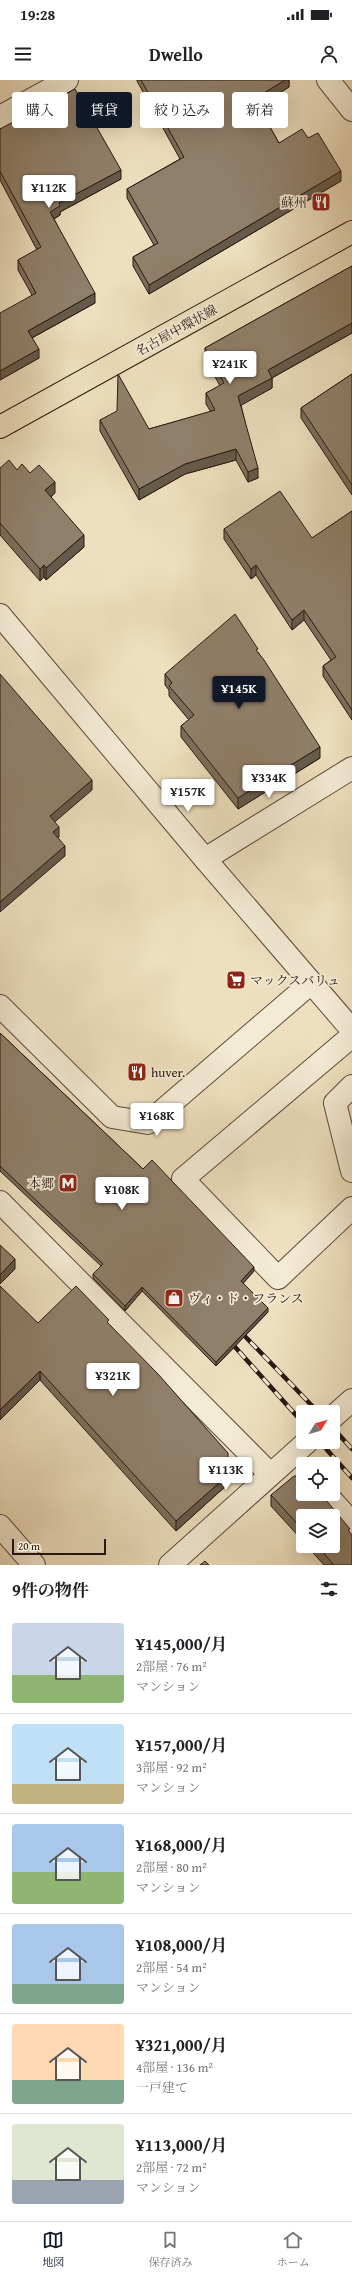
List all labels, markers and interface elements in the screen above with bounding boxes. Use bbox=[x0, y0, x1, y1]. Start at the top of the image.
text: 19:28 bbox=[20, 4, 55, 25]
text: Dwello bbox=[149, 41, 203, 68]
icon: menu bbox=[12, 43, 34, 65]
icon: person bbox=[318, 43, 340, 65]
chip: 購入 bbox=[12, 92, 68, 128]
chip: 賃貸 bbox=[76, 92, 132, 128]
chip: 絞り込み bbox=[140, 92, 224, 128]
chip: 新着 bbox=[232, 92, 288, 128]
pin: ¥112K bbox=[21, 175, 77, 209]
text: ¥112K bbox=[31, 178, 67, 197]
restaurant icon: 蘇州 bbox=[310, 191, 332, 213]
place label: 蘇州 bbox=[281, 193, 307, 212]
street label: 名古屋中環状線 bbox=[132, 300, 221, 361]
pin: ¥241K bbox=[202, 351, 258, 385]
text: ¥241K bbox=[212, 354, 248, 373]
pin: ¥145K bbox=[211, 676, 267, 710]
text: ¥145K bbox=[221, 679, 257, 698]
pin: ¥334K bbox=[241, 765, 297, 799]
text: ¥334K bbox=[251, 768, 287, 787]
pin: ¥157K bbox=[160, 779, 216, 813]
text: ¥157K bbox=[170, 782, 206, 801]
supermarket icon: マックスバリュ bbox=[225, 969, 247, 991]
place label: マックスバリュ bbox=[250, 971, 340, 990]
restaurant icon: huver. bbox=[126, 1061, 148, 1083]
place label: huver. bbox=[151, 1063, 185, 1082]
pin: ¥168K bbox=[129, 1103, 185, 1137]
text: ¥168K bbox=[139, 1106, 175, 1125]
metro station icon: 本郷 bbox=[57, 1172, 79, 1194]
place label: 本郷 bbox=[28, 1174, 54, 1193]
pin: ¥108K bbox=[94, 1177, 150, 1211]
text: ¥108K bbox=[104, 1180, 140, 1199]
shop icon: ヴィ・ド・フランス bbox=[163, 1287, 185, 1309]
place label: ヴィ・ド・フランス bbox=[188, 1289, 304, 1308]
pin: ¥321K bbox=[85, 1363, 141, 1397]
text: ¥321K bbox=[95, 1366, 131, 1385]
north arrow bbox=[296, 1405, 340, 1449]
map controls bbox=[296, 1405, 340, 1553]
pin: ¥113K bbox=[198, 1457, 254, 1491]
button: locate bbox=[296, 1457, 340, 1501]
text: ¥113K bbox=[208, 1460, 244, 1479]
button: layers bbox=[296, 1509, 340, 1553]
scale bar bbox=[12, 1537, 106, 1556]
text: 20 m bbox=[18, 1538, 40, 1554]
text: 9件の物件 bbox=[12, 1577, 89, 1602]
icon: filters bbox=[318, 1578, 340, 1600]
text: ¥145,000/月 bbox=[136, 1631, 228, 1656]
icon: home bbox=[44, 1639, 92, 1687]
text: 2部屋 · 76 m² bbox=[136, 1657, 207, 1676]
text: マンション bbox=[136, 1677, 200, 1696]
text: ¥157,000/月 bbox=[136, 1732, 228, 1757]
icon: home bbox=[44, 1740, 92, 1788]
text: 3部屋 · 92 m² bbox=[136, 1758, 207, 1777]
text: マンション bbox=[136, 1778, 200, 1797]
text: ¥168,000/月 bbox=[136, 1832, 228, 1857]
icon: home bbox=[44, 1840, 92, 1888]
text: 2部屋 · 80 m² bbox=[136, 1858, 207, 1877]
text: マンション bbox=[136, 1878, 200, 1897]
text: ¥108,000/月 bbox=[136, 1932, 228, 1957]
icon: home bbox=[44, 1940, 92, 1988]
text: 2部屋 · 54 m² bbox=[136, 1958, 207, 1977]
text: マンション bbox=[136, 1978, 200, 1997]
text: ¥321,000/月 bbox=[136, 2032, 228, 2057]
icon: home bbox=[44, 2040, 92, 2088]
text: 4部屋 · 136 m² bbox=[136, 2058, 213, 2077]
text: 一戸建て bbox=[136, 2078, 188, 2097]
text: ¥113,000/月 bbox=[136, 2132, 228, 2157]
icon: home bbox=[44, 2140, 92, 2188]
text: 2部屋 · 72 m² bbox=[136, 2158, 207, 2177]
text: マンション bbox=[136, 2178, 200, 2197]
tab: 地図 bbox=[42, 2229, 64, 2270]
tab: 保存済み bbox=[148, 2229, 192, 2270]
tab: ホーム bbox=[277, 2229, 310, 2270]

